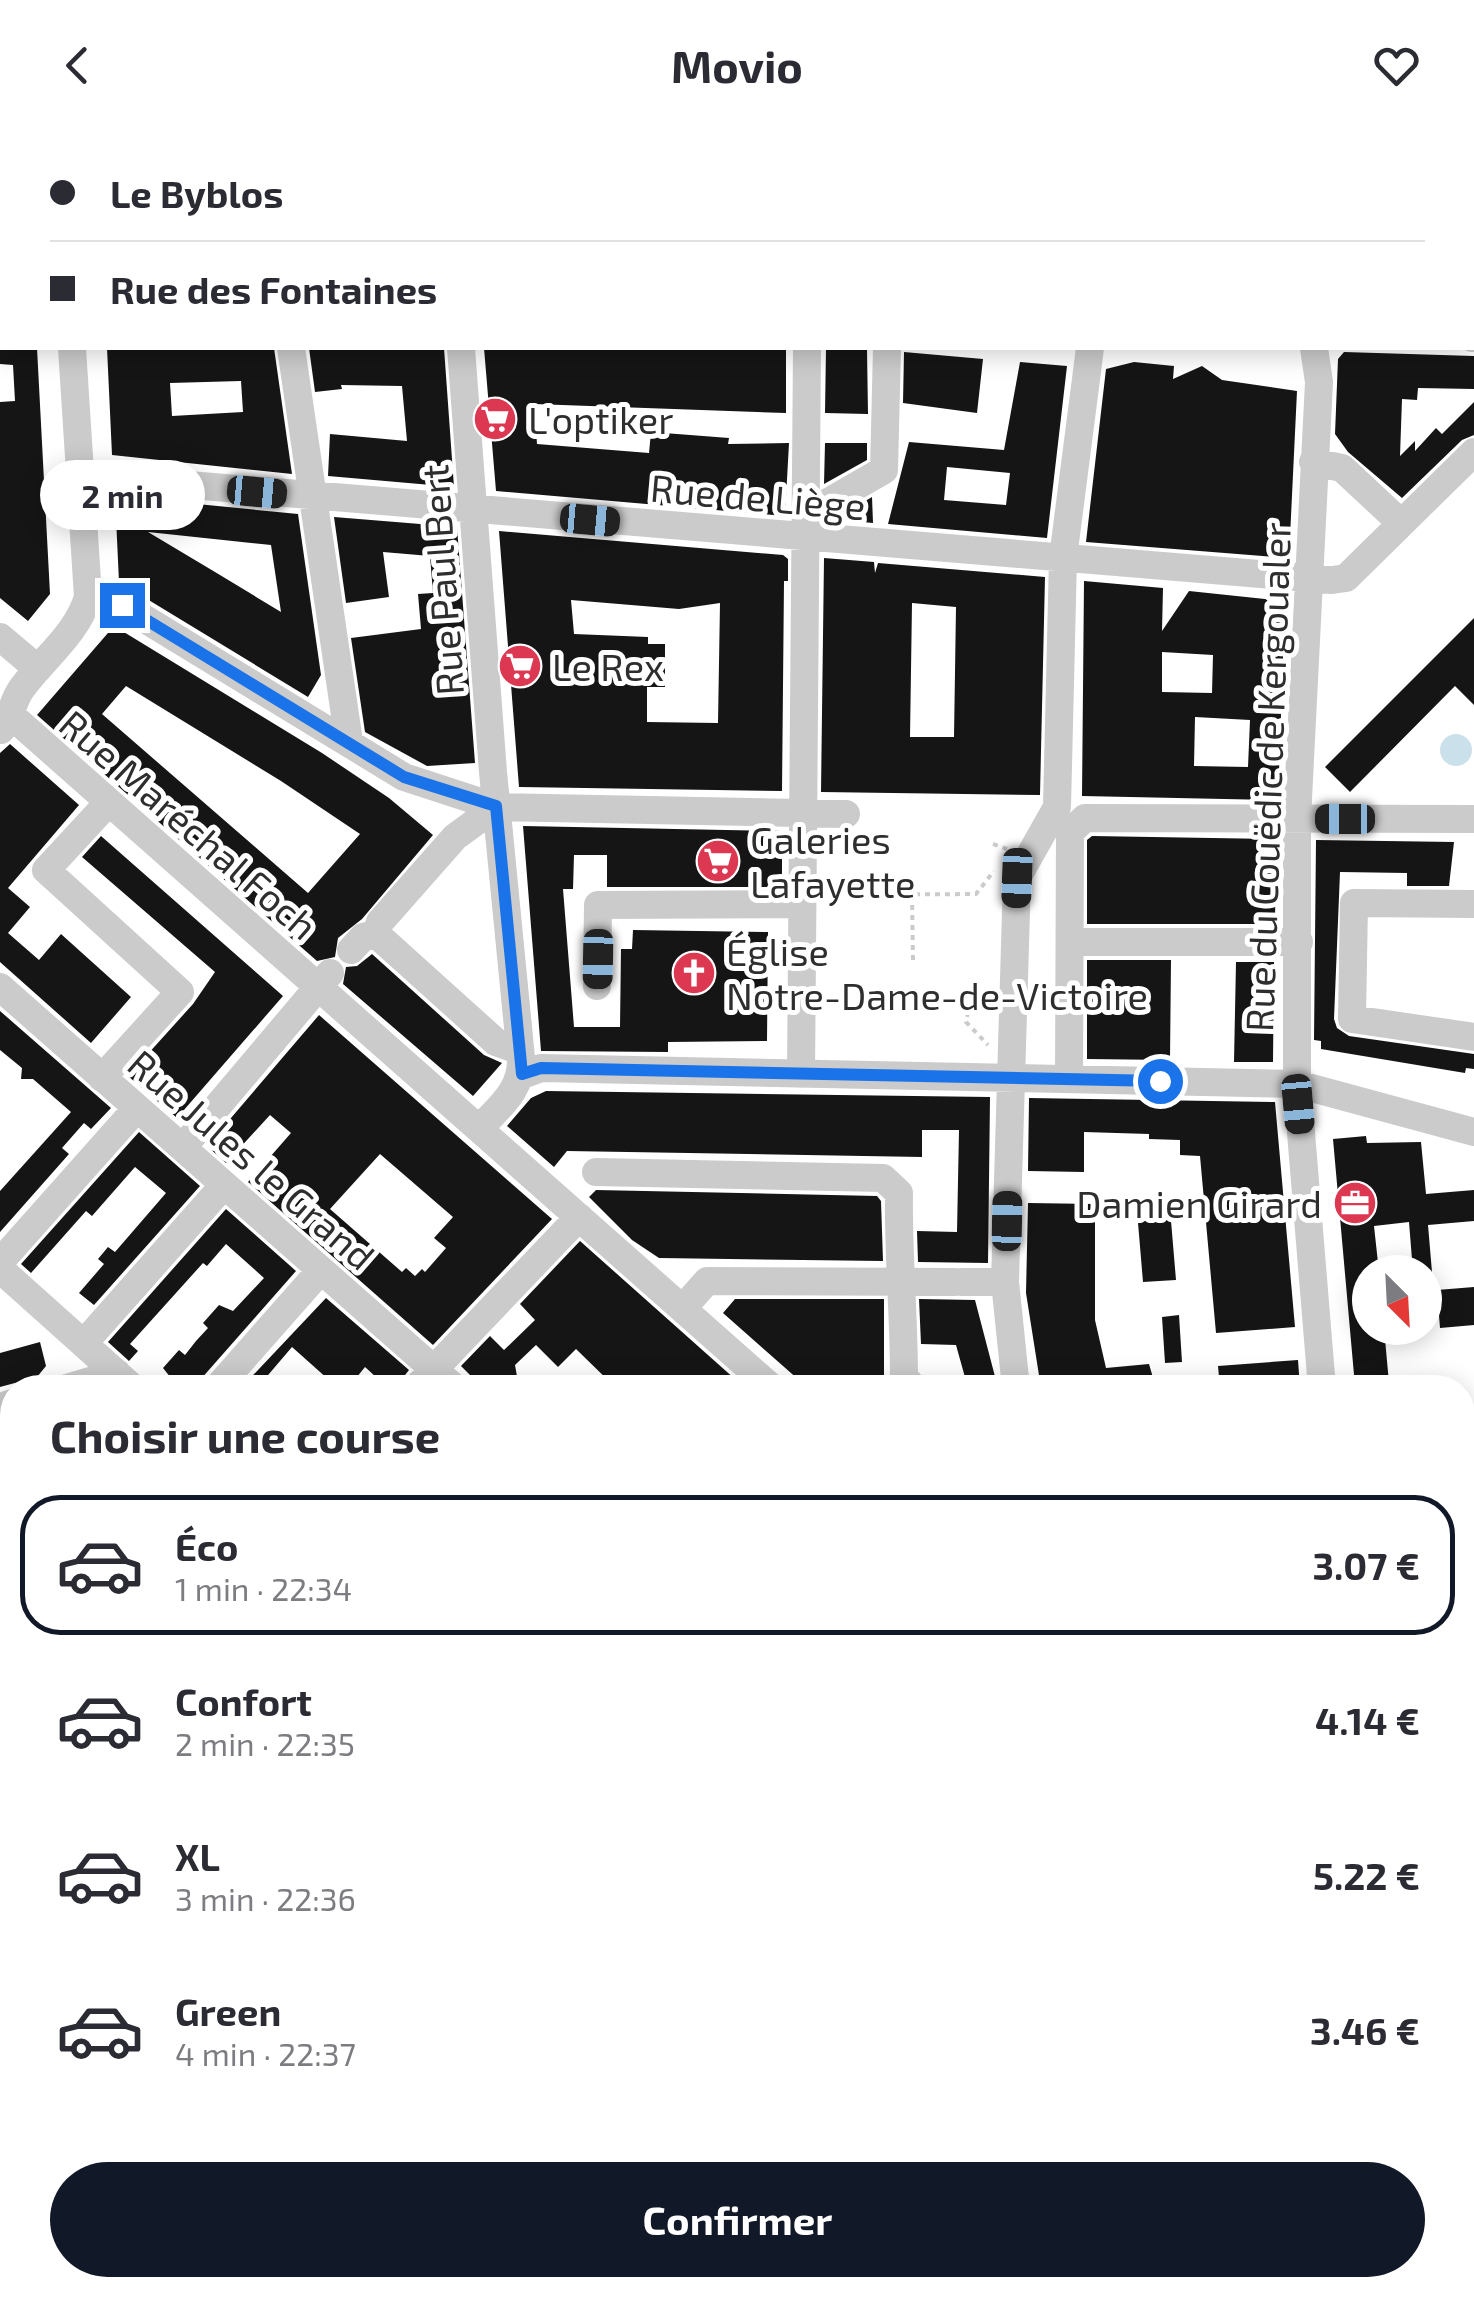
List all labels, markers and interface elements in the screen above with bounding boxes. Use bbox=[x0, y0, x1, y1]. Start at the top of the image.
icon: back bbox=[50, 38, 105, 93]
text: Movio bbox=[671, 38, 803, 92]
icon: heart bbox=[1369, 38, 1424, 93]
text: Le Byblos bbox=[110, 170, 283, 216]
text: Rue des Fontaines bbox=[110, 266, 437, 312]
supermarket icon: L'optiker bbox=[472, 396, 518, 442]
place label: L'optiker bbox=[528, 396, 673, 442]
callout: 2 min bbox=[39, 460, 204, 530]
street label: Rue Paul Bert bbox=[410, 463, 472, 697]
street label: Rue de Liège bbox=[649, 464, 867, 528]
car bbox=[226, 474, 288, 510]
text: 2 min bbox=[82, 476, 163, 514]
car bbox=[559, 502, 621, 538]
street label: Rue du Couëdic de Kergoualer bbox=[1235, 522, 1299, 1032]
route end bbox=[100, 583, 145, 628]
supermarket icon: Le Rex bbox=[497, 643, 543, 689]
place label: Le Rex bbox=[552, 643, 664, 689]
street label: Rue Maréchal Foch bbox=[51, 700, 327, 948]
car bbox=[1315, 804, 1375, 834]
place label: Galeries Lafayette bbox=[750, 816, 915, 906]
supermarket icon: Galeries Lafayette bbox=[695, 838, 741, 884]
car bbox=[1001, 847, 1033, 909]
place label: Église Notre-Dame-de-Victoire bbox=[726, 928, 1148, 1018]
car bbox=[582, 929, 614, 989]
church icon: Église Notre-Dame-de-Victoire bbox=[671, 950, 717, 996]
street label: Rue Jules le Grand bbox=[119, 1040, 385, 1278]
route start bbox=[1138, 1059, 1183, 1104]
car bbox=[1280, 1073, 1316, 1135]
place label: Damien Girard bbox=[1076, 1180, 1322, 1226]
office icon: Damien Girard bbox=[1332, 1180, 1378, 1226]
car bbox=[991, 1191, 1023, 1251]
north arrow bbox=[1352, 1255, 1442, 1345]
map controls bbox=[1352, 1255, 1442, 1345]
text: Choisir une course bbox=[50, 1408, 440, 1462]
icon: car bbox=[55, 1520, 145, 1610]
text: Éco bbox=[175, 1523, 238, 1569]
text: 3.07 € bbox=[1313, 1542, 1420, 1588]
text: 1 min · 22:34 bbox=[175, 1569, 352, 1607]
icon: car bbox=[55, 1675, 145, 1765]
text: Confort bbox=[175, 1678, 312, 1724]
text: 4.14 € bbox=[1315, 1697, 1420, 1743]
text: 2 min · 22:35 bbox=[175, 1724, 355, 1762]
icon: car bbox=[55, 1830, 145, 1920]
text: XL bbox=[175, 1833, 220, 1879]
text: 5.22 € bbox=[1313, 1852, 1420, 1898]
text: 3 min · 22:36 bbox=[175, 1879, 356, 1917]
icon: car bbox=[55, 1985, 145, 2075]
text: Green bbox=[175, 1988, 281, 2034]
text: 3.46 € bbox=[1310, 2007, 1420, 2053]
text: 4 min · 22:37 bbox=[175, 2034, 356, 2072]
button: Confirmer bbox=[50, 2162, 1425, 2277]

